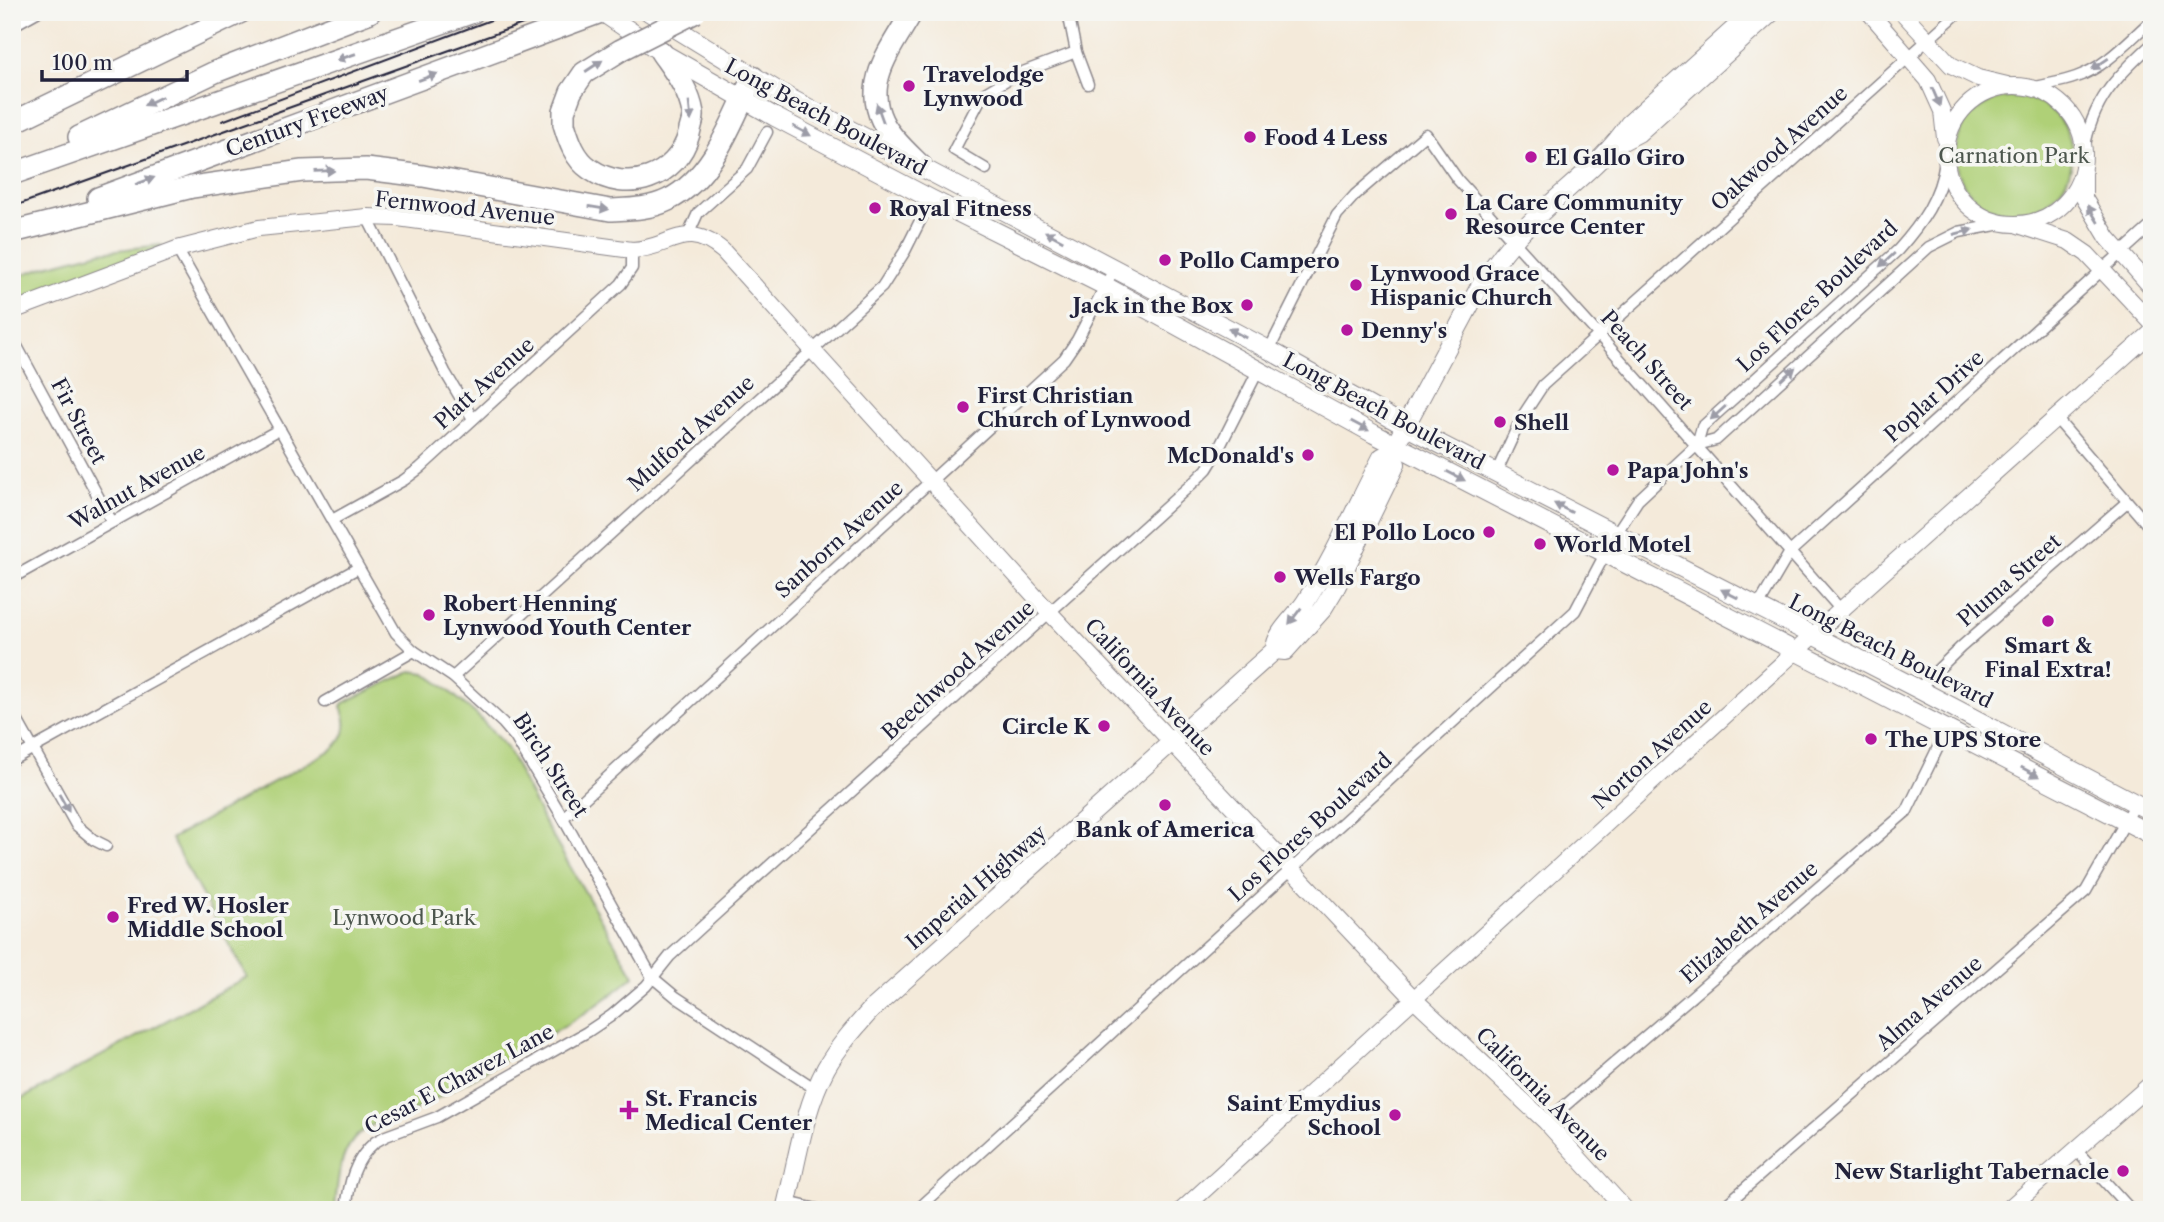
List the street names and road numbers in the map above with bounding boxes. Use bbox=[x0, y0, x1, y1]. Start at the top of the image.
street label: Long Beach Boulevard bbox=[721, 53, 931, 181]
street label: Century Freeway bbox=[222, 80, 392, 162]
street label: Oakwood Avenue bbox=[1706, 80, 1852, 216]
street label: Fernwood Avenue bbox=[374, 186, 556, 230]
street label: Los Flores Boulevard bbox=[1732, 215, 1903, 377]
street label: Peach Street bbox=[1596, 305, 1699, 415]
street label: Platt Avenue bbox=[429, 332, 539, 434]
street label: Poplar Drive bbox=[1879, 345, 1989, 447]
street label: Long Beach Boulevard bbox=[1279, 347, 1489, 475]
street label: Mulford Avenue bbox=[623, 370, 759, 496]
street label: Fir Street bbox=[46, 374, 112, 469]
street label: Walnut Avenue bbox=[64, 439, 209, 535]
street label: Sanborn Avenue bbox=[770, 475, 908, 603]
street label: Pluma Street bbox=[1952, 528, 2066, 632]
street label: Long Beach Boulevard bbox=[1785, 589, 1997, 713]
street label: Beechwood Avenue bbox=[877, 595, 1039, 745]
street label: California Avenue bbox=[1080, 613, 1220, 761]
street label: Norton Avenue bbox=[1587, 694, 1717, 814]
street label: Birch Street bbox=[508, 708, 594, 822]
street label: Los Flores Boulevard bbox=[1223, 747, 1397, 907]
street label: Imperial Highway bbox=[901, 819, 1051, 955]
street label: Elizabeth Avenue bbox=[1675, 856, 1823, 988]
street label: Alma Avenue bbox=[1870, 950, 1987, 1056]
street label: Cesar E Chavez Lane bbox=[360, 1018, 558, 1140]
street label: California Avenue bbox=[1471, 1022, 1615, 1166]

